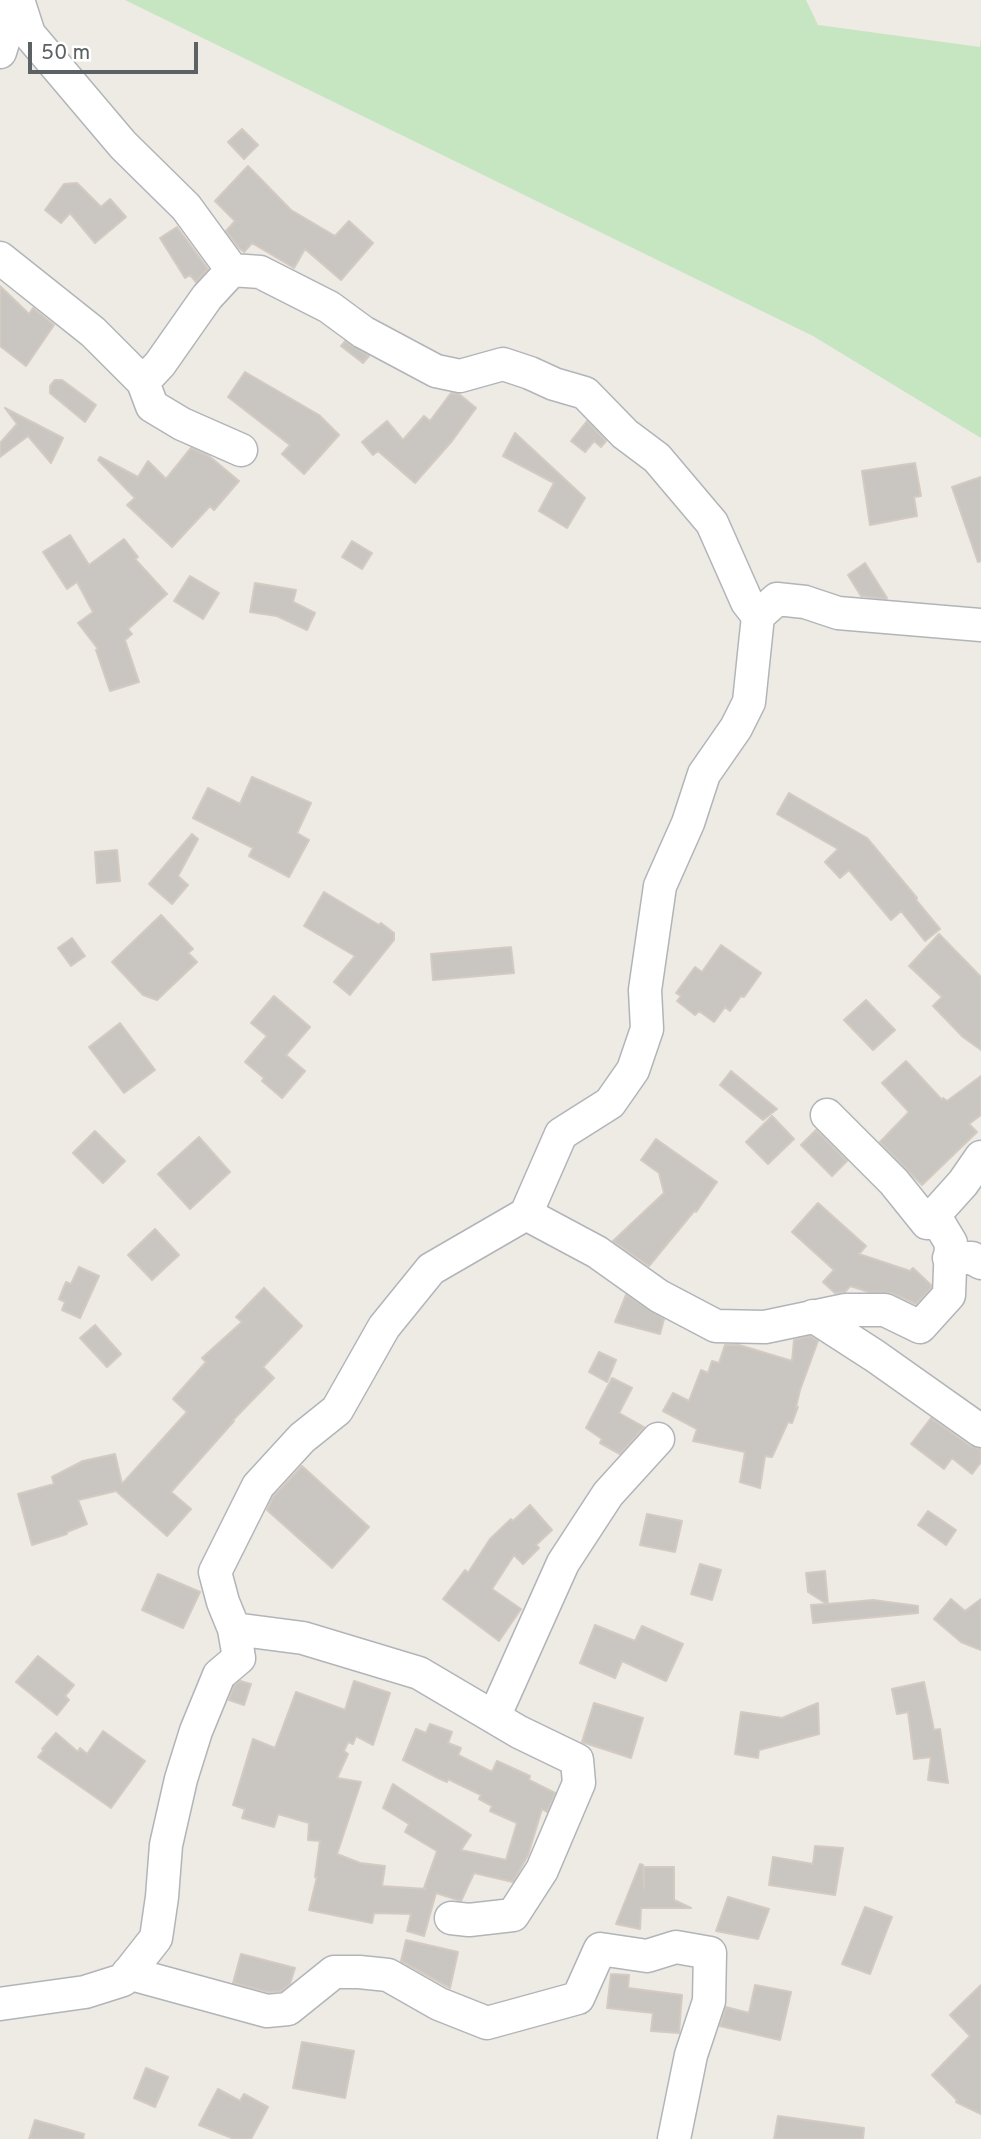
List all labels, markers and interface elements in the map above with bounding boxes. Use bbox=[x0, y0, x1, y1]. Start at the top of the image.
scale bar bbox=[32, 28, 201, 72]
text: 50 m bbox=[41, 40, 90, 67]

